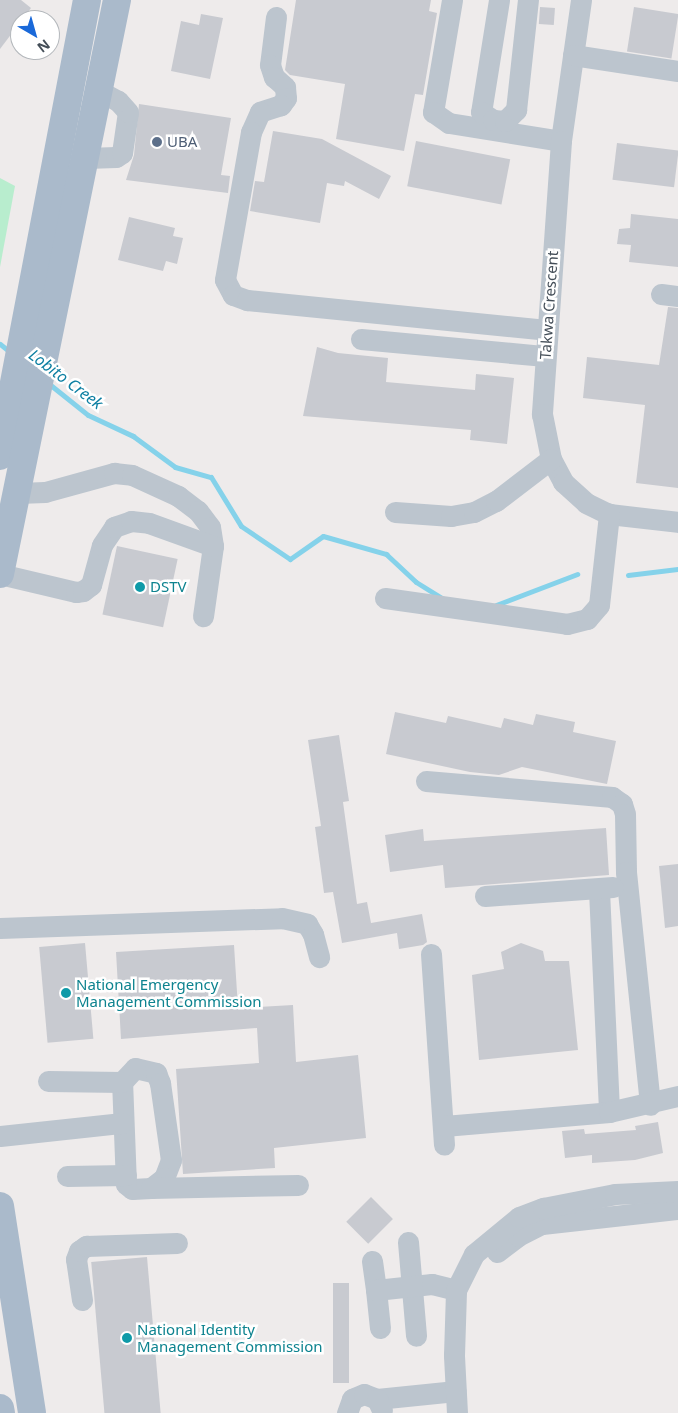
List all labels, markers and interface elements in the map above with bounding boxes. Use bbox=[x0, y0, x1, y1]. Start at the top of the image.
north arrow bbox=[10, 10, 60, 60]
text: N bbox=[34, 35, 54, 57]
place label: UBA bbox=[167, 133, 197, 151]
marker: UBA bbox=[151, 136, 163, 148]
street label: Takwa Crescent bbox=[536, 250, 562, 360]
water label: Lobito Creek bbox=[25, 345, 107, 413]
place label: DSTV bbox=[150, 578, 187, 596]
marker: DSTV bbox=[134, 581, 146, 593]
place label: National Emergency Management Commission bbox=[76, 975, 262, 1010]
marker: National Emergency Management Commission bbox=[60, 987, 72, 999]
place label: National Identity Management Commission bbox=[137, 1320, 323, 1355]
marker: National Identity Management Commission bbox=[121, 1332, 133, 1344]

